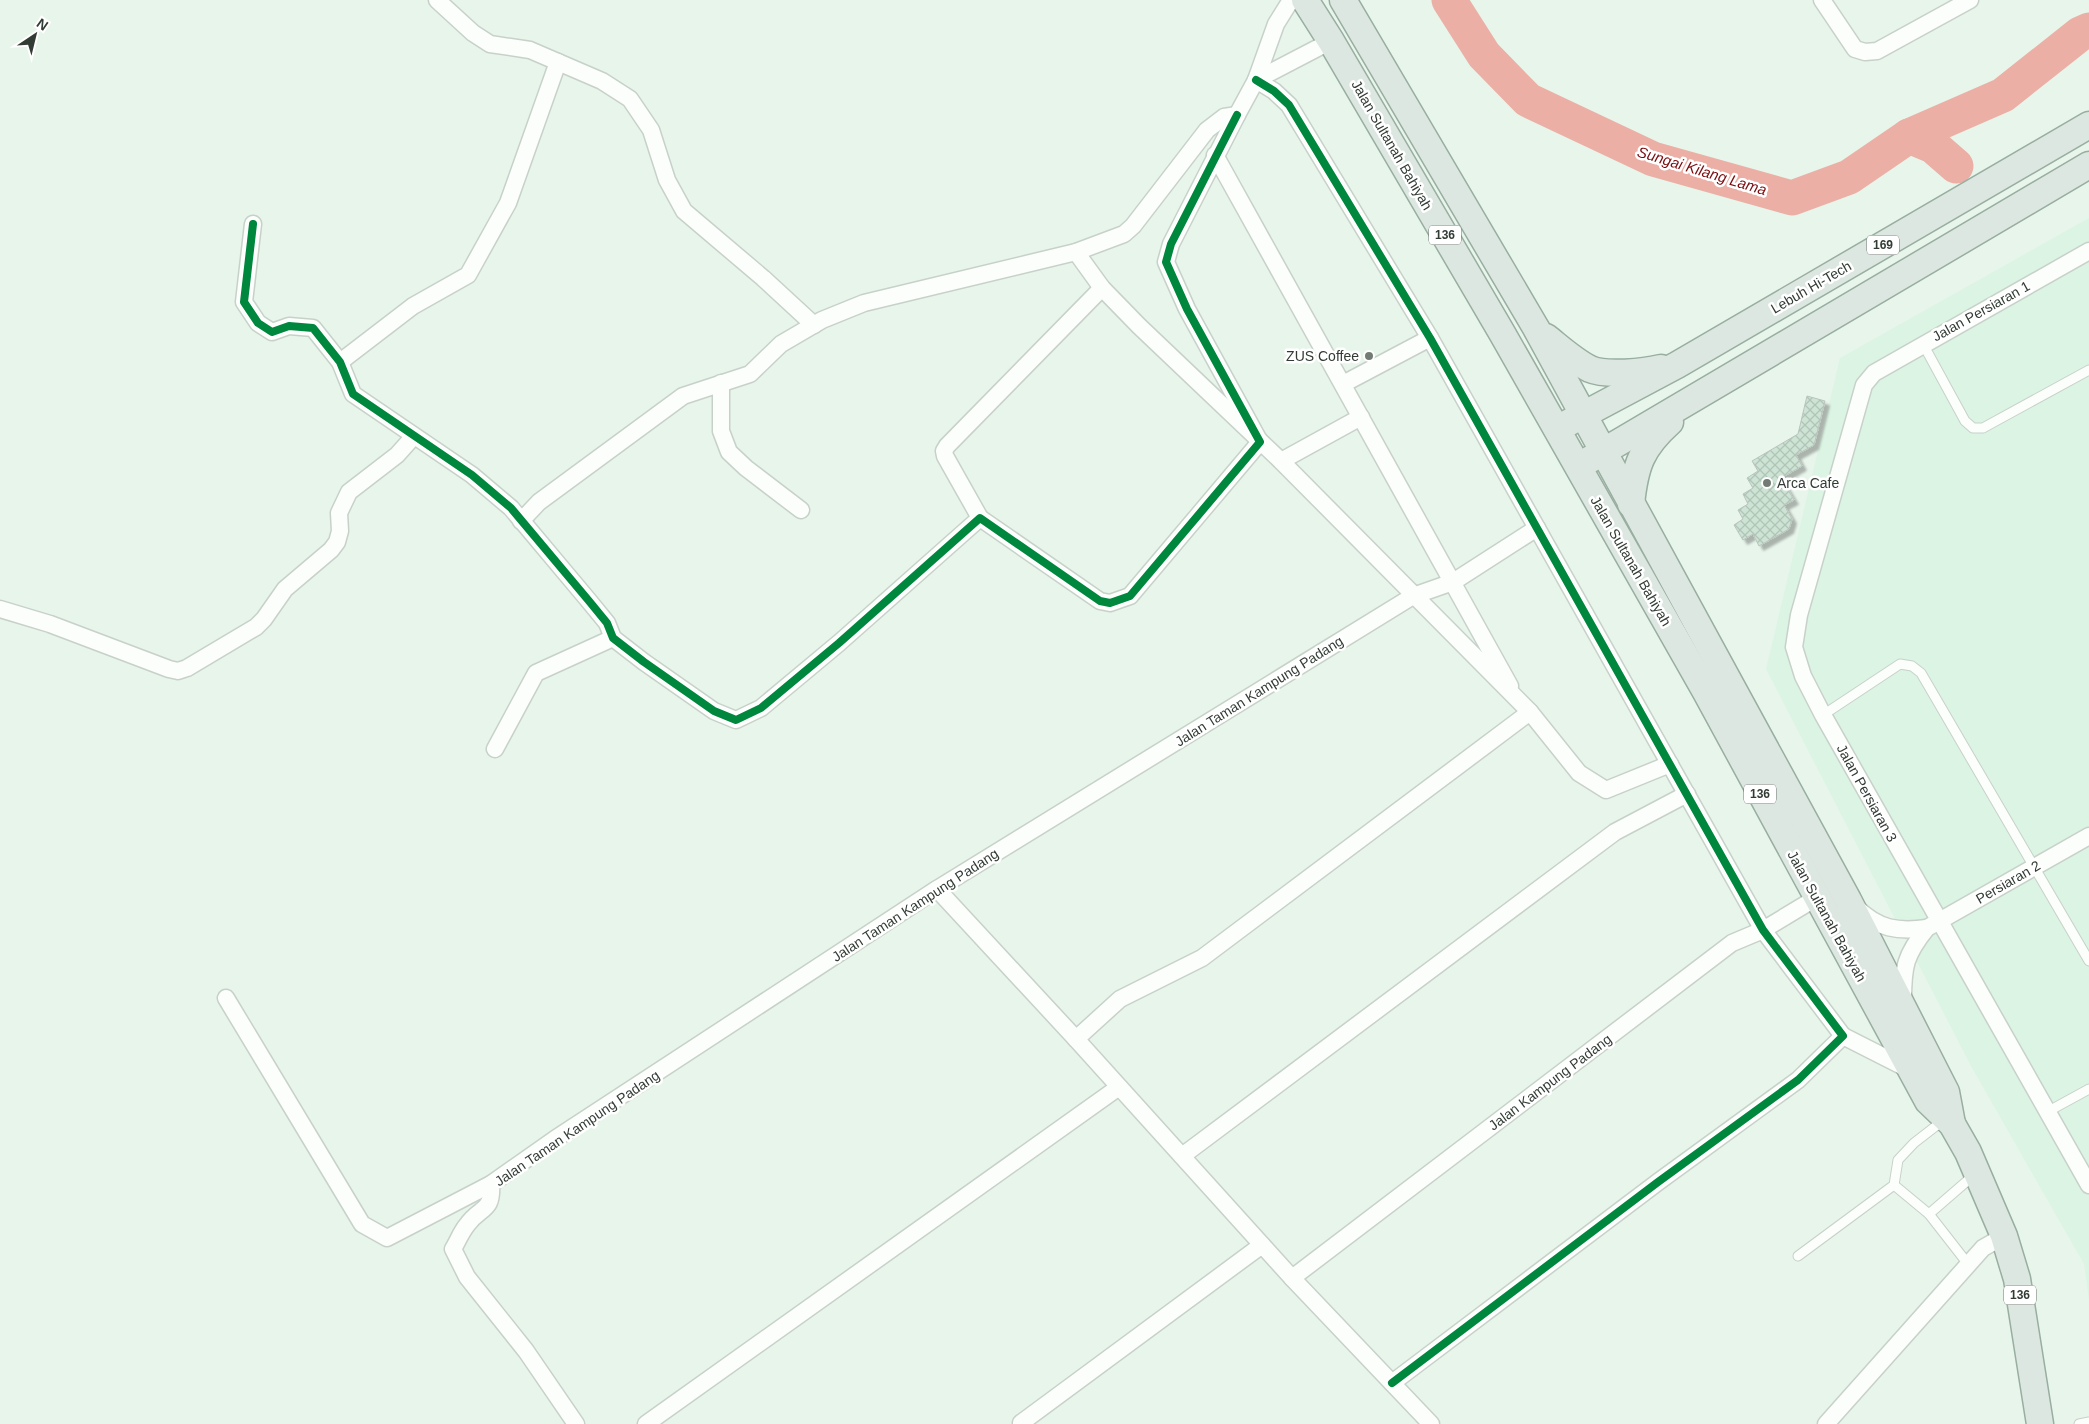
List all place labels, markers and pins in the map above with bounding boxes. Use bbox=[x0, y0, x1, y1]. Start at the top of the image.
place label: ZUS Coffee bbox=[1286, 348, 1359, 364]
marker: ZUS Coffee bbox=[1363, 350, 1375, 362]
place label: Arca Cafe bbox=[1777, 475, 1839, 491]
marker: Arca Cafe bbox=[1761, 477, 1773, 489]

